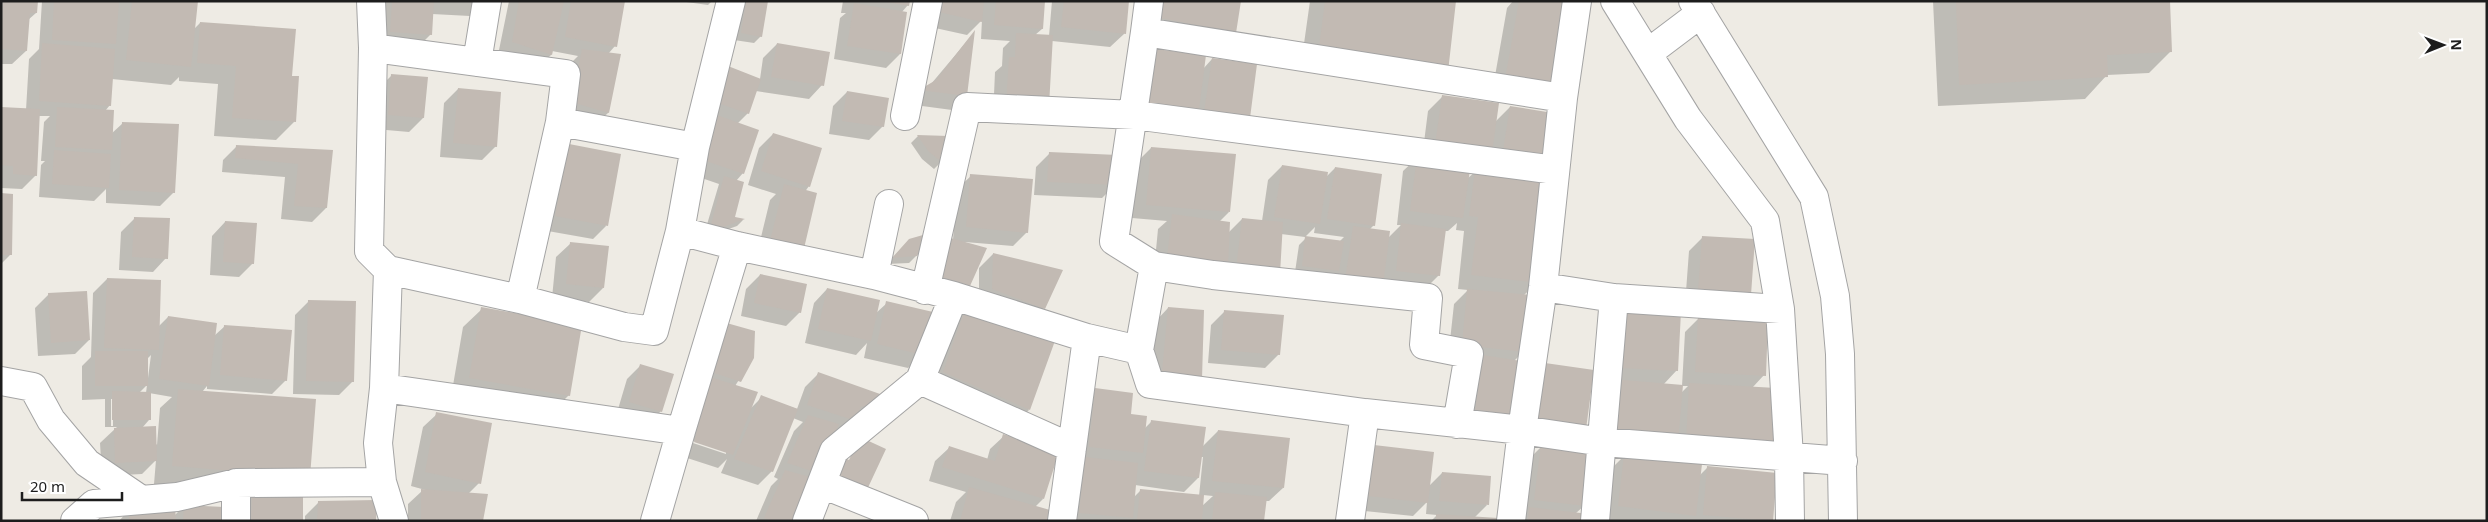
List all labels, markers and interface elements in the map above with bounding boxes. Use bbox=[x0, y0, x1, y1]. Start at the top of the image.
north arrow bbox=[2418, 20, 2468, 70]
text: N bbox=[2447, 39, 2466, 51]
scale bar bbox=[22, 470, 122, 502]
text: 20 m bbox=[30, 476, 65, 496]

